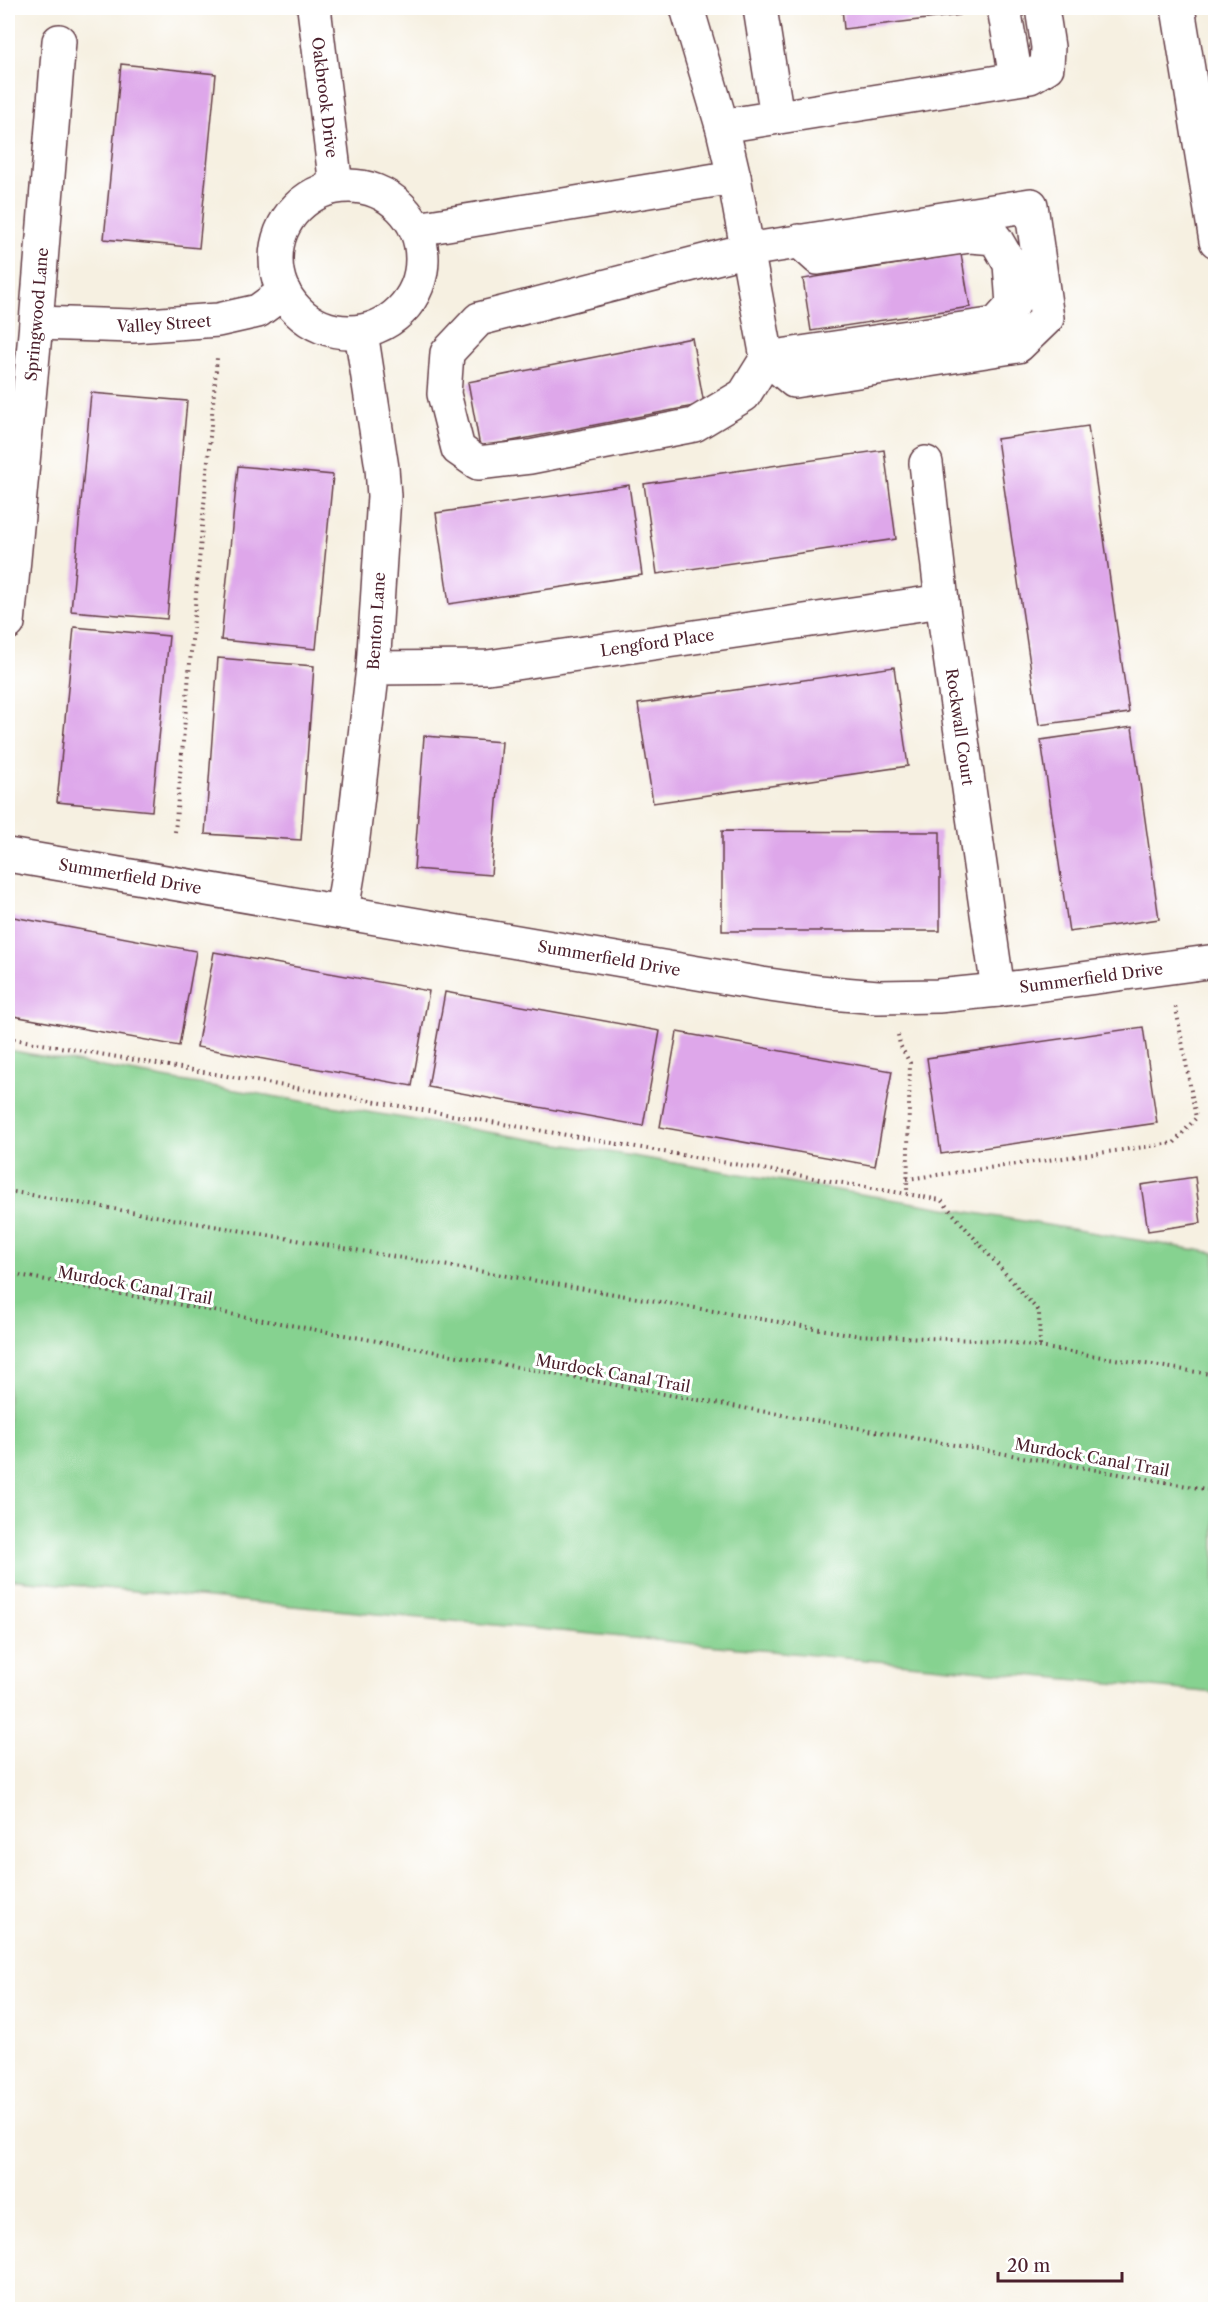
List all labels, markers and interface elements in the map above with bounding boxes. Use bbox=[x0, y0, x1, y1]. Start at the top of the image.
street label: Oakbrook Drive bbox=[308, 36, 342, 159]
street label: Springwood Lane bbox=[21, 247, 52, 382]
street label: Valley Street bbox=[115, 310, 212, 336]
street label: Benton Lane bbox=[363, 572, 389, 671]
street label: Lengford Place bbox=[599, 624, 716, 661]
street label: Rockwall Court bbox=[942, 667, 978, 787]
street label: Summerfield Drive bbox=[57, 854, 203, 898]
street label: Summerfield Drive bbox=[536, 936, 682, 980]
street label: Summerfield Drive bbox=[1018, 958, 1164, 997]
street label: Murdock Canal Trail bbox=[56, 1262, 214, 1309]
street label: Murdock Canal Trail bbox=[534, 1350, 692, 1397]
street label: Murdock Canal Trail bbox=[1013, 1434, 1171, 1481]
scale bar bbox=[998, 2245, 1122, 2283]
text: 20 m bbox=[1007, 2255, 1051, 2277]

